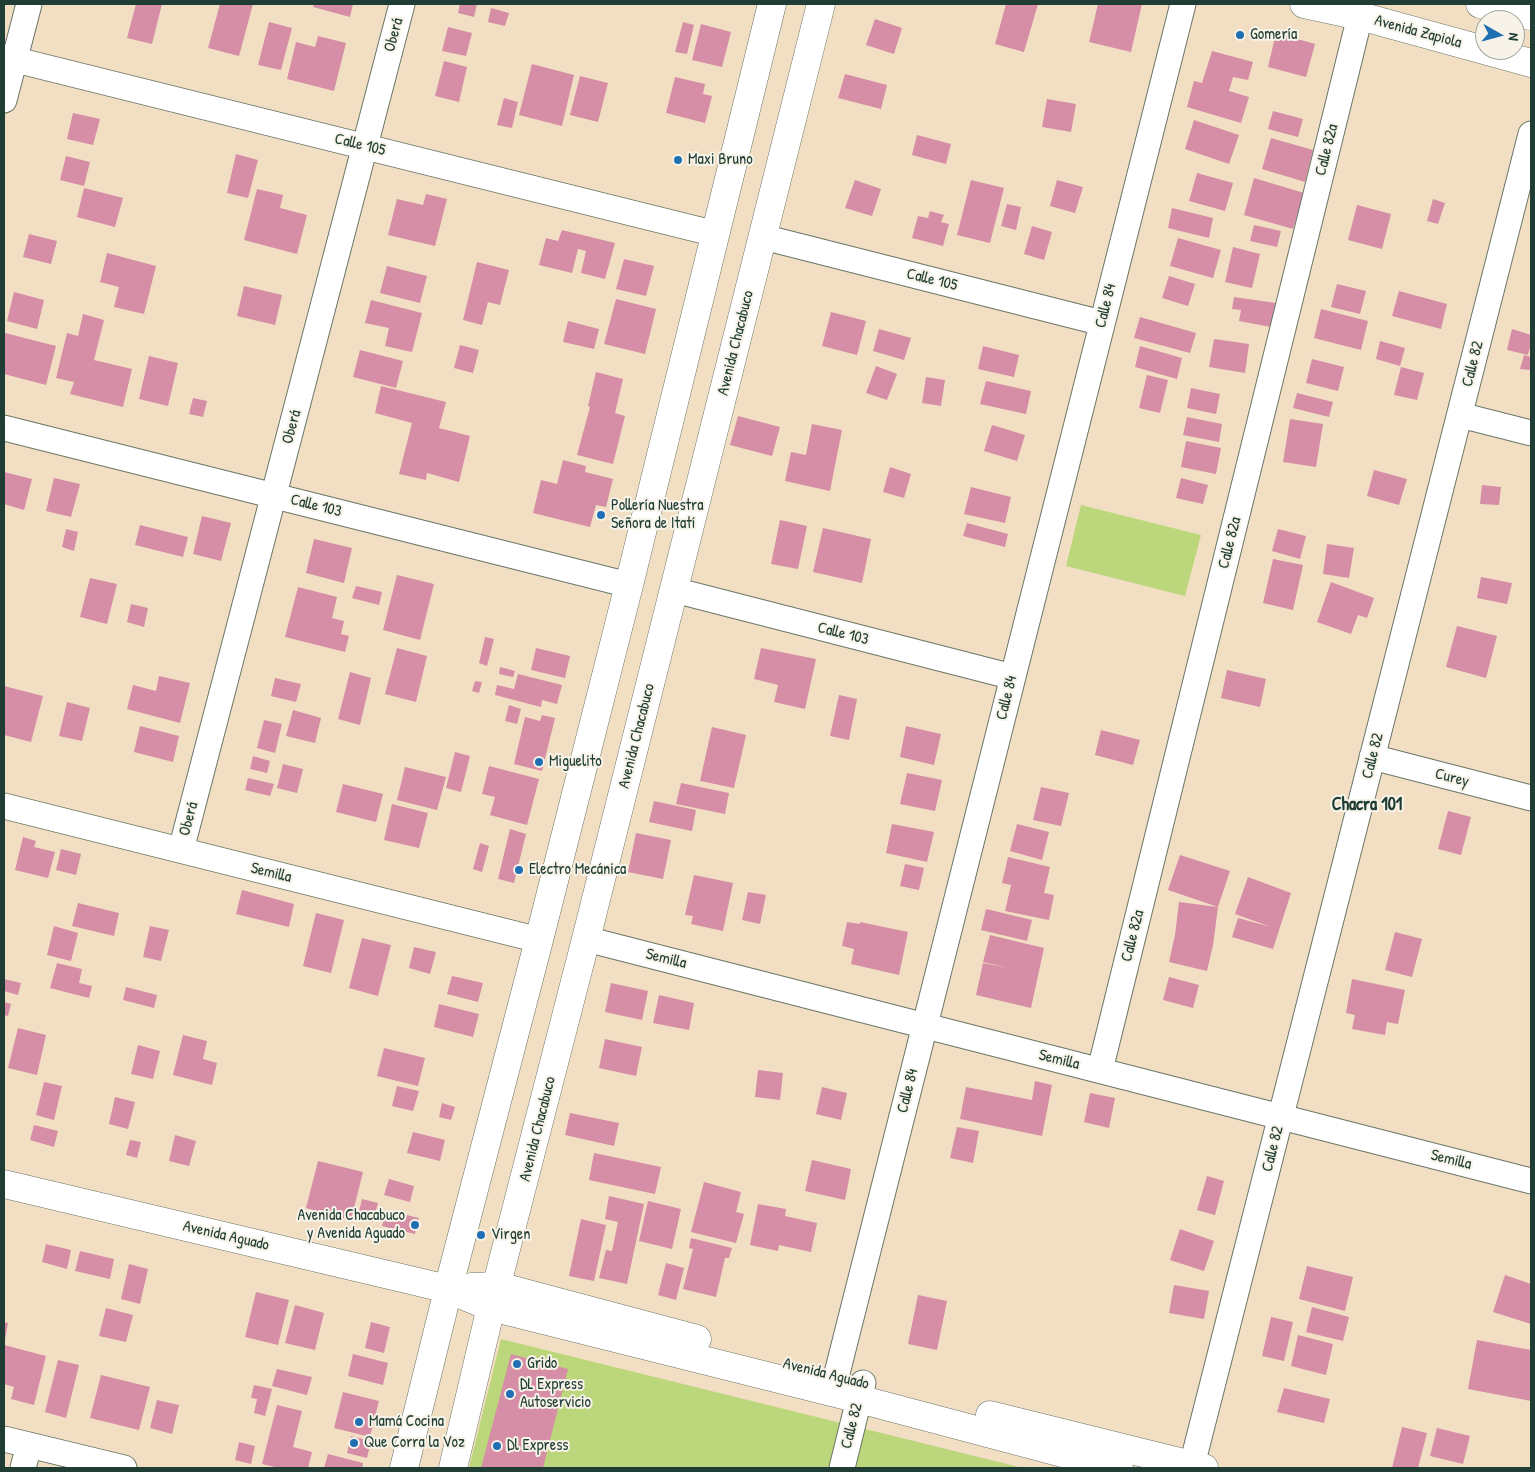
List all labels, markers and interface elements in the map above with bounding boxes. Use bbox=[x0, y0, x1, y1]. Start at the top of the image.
north arrow bbox=[1475, 10, 1525, 60]
street label: Avenida Zapiola bbox=[1372, 11, 1464, 53]
street label: Oberá bbox=[380, 16, 408, 54]
place label: Gomería bbox=[1250, 25, 1297, 45]
marker: Gomería bbox=[1234, 29, 1246, 41]
text: N bbox=[1505, 32, 1524, 42]
street label: Calle 82a bbox=[1311, 122, 1343, 178]
street label: Calle 105 bbox=[333, 129, 387, 161]
place label: Maxi Bruno bbox=[688, 150, 753, 170]
marker: Maxi Bruno bbox=[672, 154, 684, 166]
street label: Calle 105 bbox=[905, 264, 959, 296]
street label: Calle 84 bbox=[1091, 282, 1121, 330]
street label: Avenida Chacabuco bbox=[714, 289, 758, 397]
street label: Calle 82 bbox=[1458, 339, 1488, 389]
street label: Oberá bbox=[278, 408, 306, 446]
street label: Calle 103 bbox=[288, 490, 344, 522]
place label: Pollería Nuestra Señora de Itatí bbox=[611, 496, 703, 534]
marker: Pollería Nuestra Señora de Itatí bbox=[595, 509, 607, 521]
street label: Calle 82a bbox=[1214, 515, 1246, 571]
street label: Calle 103 bbox=[815, 618, 871, 650]
street label: Calle 84 bbox=[992, 674, 1022, 722]
street label: Avenida Chacabuco bbox=[615, 682, 659, 790]
street label: Calle 82 bbox=[1358, 731, 1388, 781]
place label: Miguelito bbox=[549, 752, 602, 772]
marker: Miguelito bbox=[533, 756, 545, 768]
street label: Curey bbox=[1433, 765, 1471, 791]
district label: Chacra 101 bbox=[1332, 794, 1402, 816]
street label: Oberá bbox=[175, 800, 203, 838]
street label: Semilla bbox=[249, 859, 293, 887]
place label: Electro Mecánica bbox=[529, 860, 626, 880]
marker: Electro Mecánica bbox=[513, 864, 525, 876]
street label: Calle 82a bbox=[1117, 908, 1149, 964]
street label: Semilla bbox=[644, 945, 688, 973]
street label: Semilla bbox=[1037, 1046, 1081, 1074]
street label: Calle 84 bbox=[893, 1067, 923, 1115]
street label: Avenida Chacabuco bbox=[516, 1075, 560, 1183]
street label: Calle 82 bbox=[1258, 1124, 1288, 1174]
street label: Semilla bbox=[1429, 1146, 1473, 1174]
place label: Avenida Chacabuco y Avenida Aguado bbox=[298, 1206, 405, 1244]
street label: Avenida Aguado bbox=[181, 1217, 271, 1255]
marker: Avenida Chacabuco y Avenida Aguado bbox=[409, 1219, 421, 1231]
place label: Virgen bbox=[491, 1225, 530, 1245]
marker: Virgen bbox=[475, 1229, 487, 1241]
place label: Grido bbox=[527, 1354, 557, 1374]
street label: Avenida Aguado bbox=[781, 1354, 871, 1394]
marker: Grido bbox=[511, 1358, 523, 1370]
place label: DL Express Autoservicio bbox=[520, 1375, 591, 1413]
marker: DL Express Autoservicio bbox=[504, 1388, 516, 1400]
street label: Calle 82 bbox=[837, 1401, 867, 1451]
place label: Mamá Cocina bbox=[369, 1412, 444, 1432]
marker: Mamá Cocina bbox=[353, 1416, 365, 1428]
place label: Que Corra la Voz bbox=[364, 1433, 465, 1453]
place label: Dl Express bbox=[507, 1436, 568, 1456]
marker: Que Corra la Voz bbox=[348, 1437, 360, 1449]
marker: Dl Express bbox=[491, 1440, 503, 1452]

